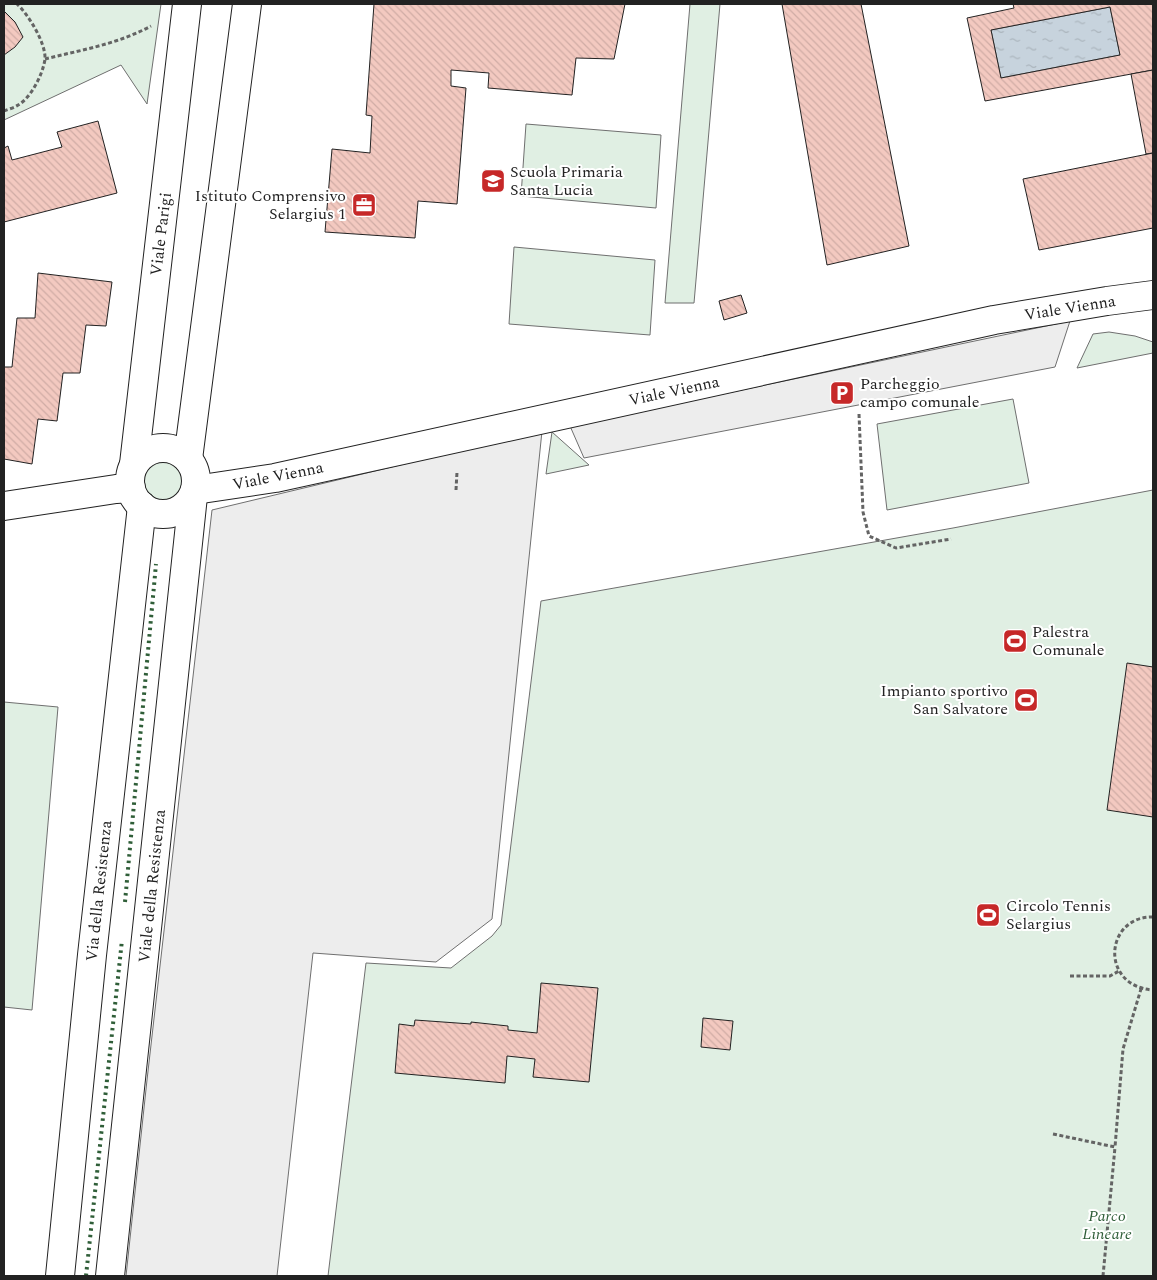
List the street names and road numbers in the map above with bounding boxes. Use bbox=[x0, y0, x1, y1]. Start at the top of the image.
street label: Viale Parigi bbox=[144, 191, 178, 277]
street label: Viale Vienna bbox=[1023, 289, 1117, 327]
street label: Viale Vienna bbox=[627, 370, 722, 412]
street label: Viale Vienna bbox=[231, 455, 326, 497]
street label: Viale della Resistenza bbox=[132, 808, 172, 964]
street label: Via della Resistenza bbox=[80, 819, 118, 963]

